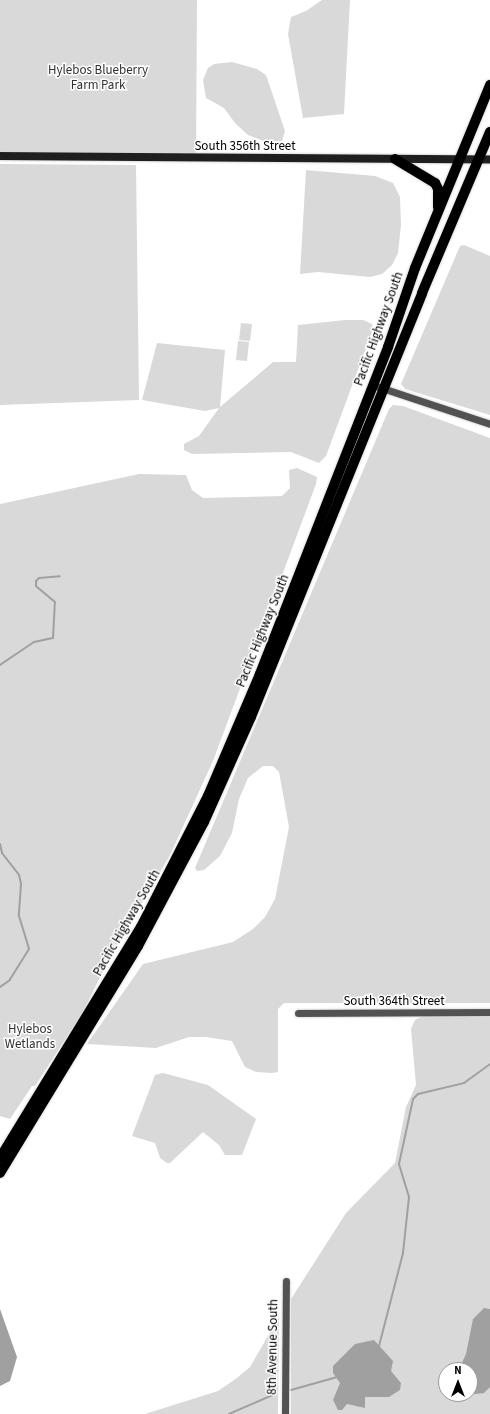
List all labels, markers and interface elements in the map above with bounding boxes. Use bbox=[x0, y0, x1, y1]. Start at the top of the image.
park label: Hylebos Blueberry Farm Park bbox=[48, 63, 148, 94]
street label: South 356th Street bbox=[194, 138, 296, 154]
street label: Pacific Highway South bbox=[351, 270, 407, 388]
street label: Pacific Highway South bbox=[233, 572, 293, 690]
street label: Pacific Highway South bbox=[90, 867, 164, 979]
street label: South 364th Street bbox=[343, 993, 445, 1009]
park label: Hylebos Wetlands bbox=[5, 1022, 55, 1053]
street label: 8th Avenue South bbox=[264, 1299, 282, 1395]
north arrow bbox=[438, 1362, 478, 1402]
text: N bbox=[454, 1363, 462, 1378]

